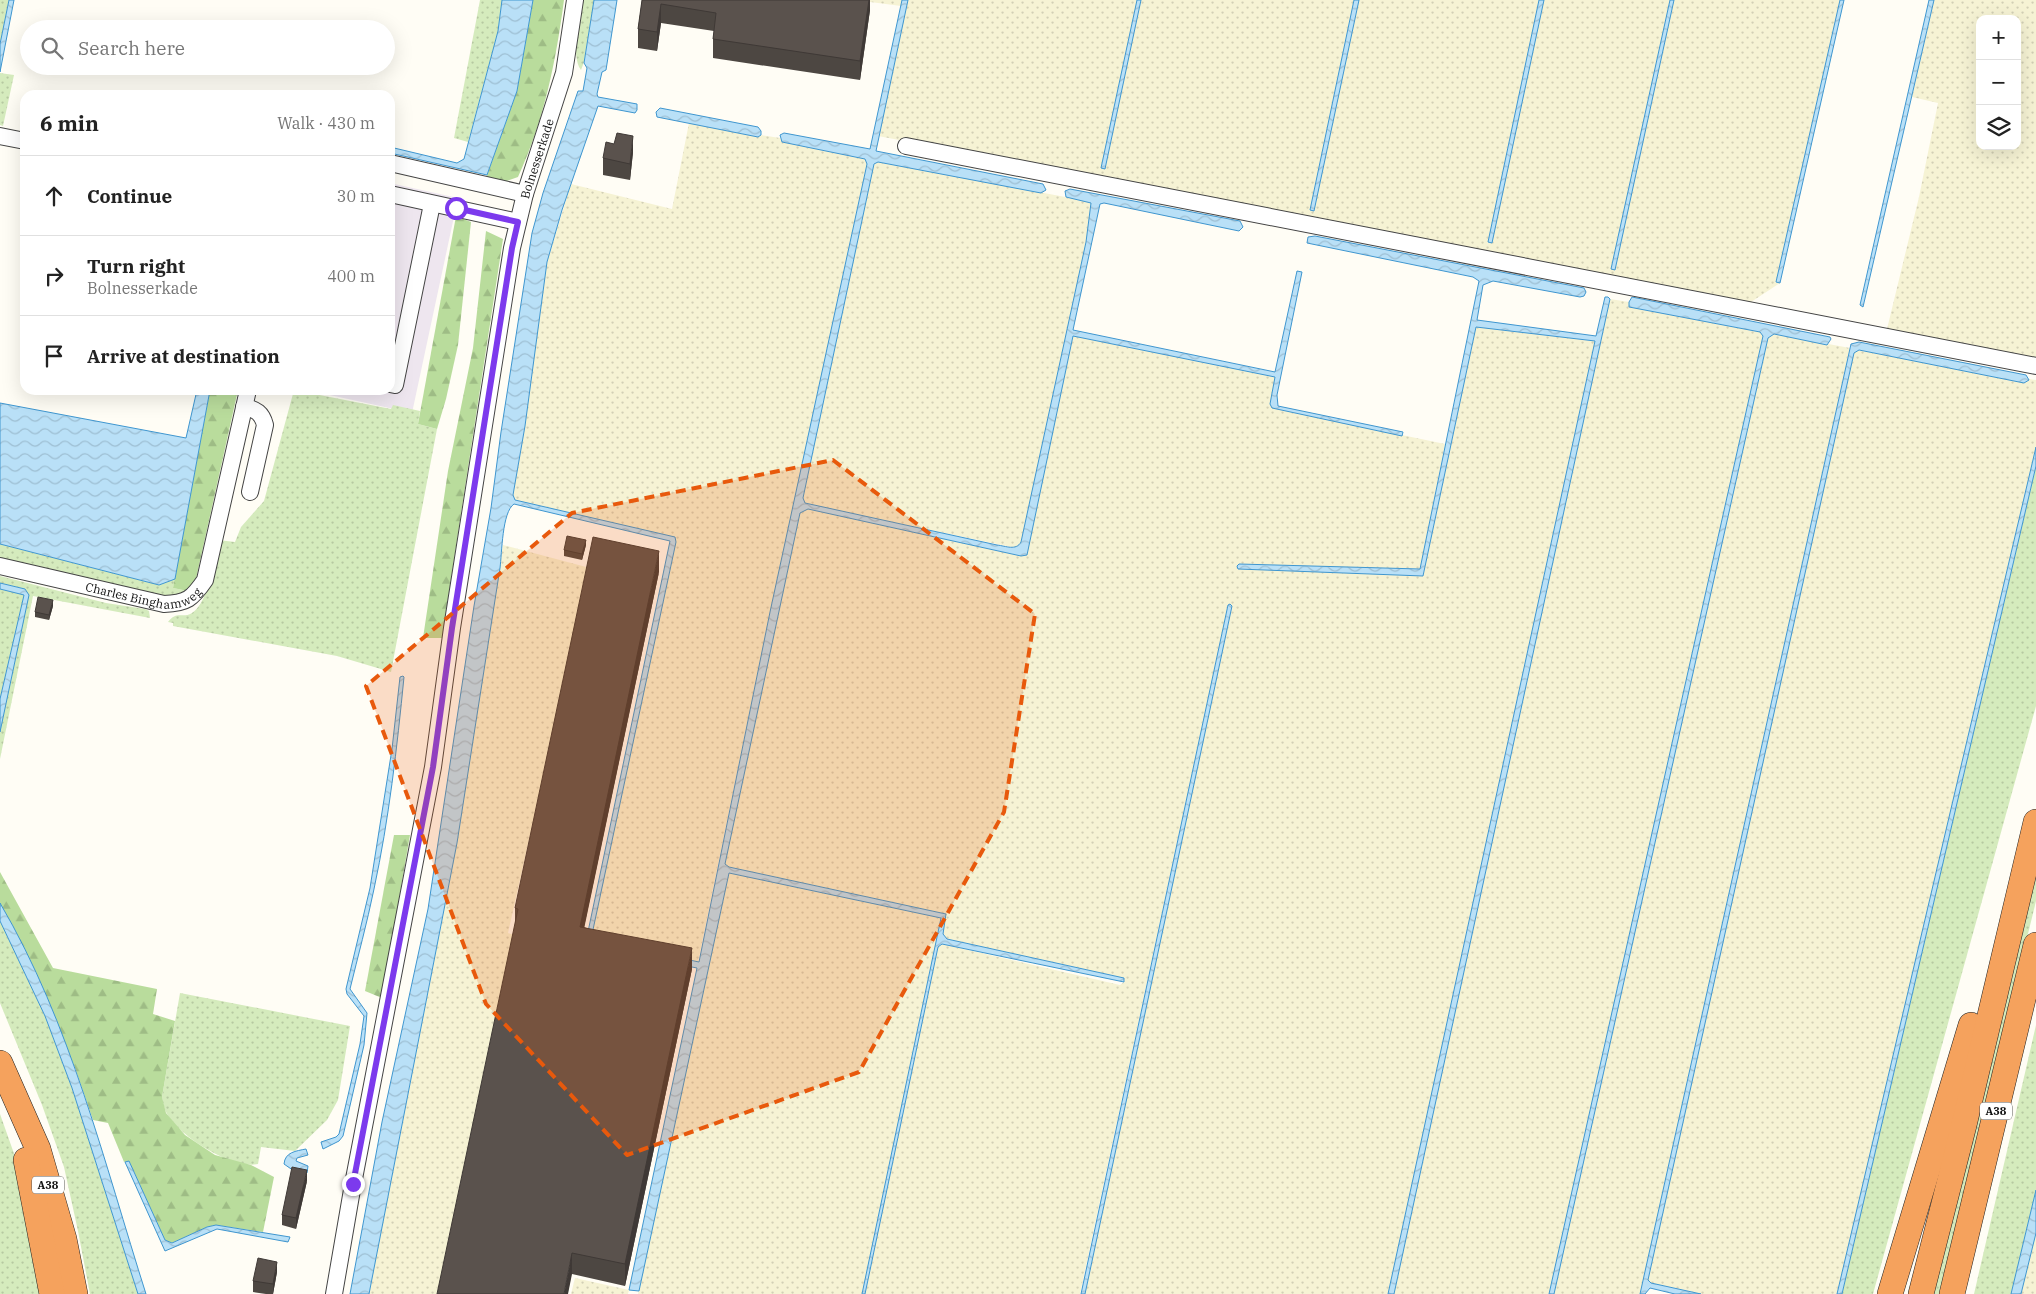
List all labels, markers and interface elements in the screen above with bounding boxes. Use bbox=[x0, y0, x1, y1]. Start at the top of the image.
map controls bbox=[1976, 15, 2021, 150]
button: + bbox=[1976, 15, 2021, 60]
search box bbox=[20, 20, 395, 75]
icon: search bbox=[38, 34, 66, 62]
text: Search here bbox=[78, 36, 185, 60]
button: − bbox=[1976, 60, 2021, 105]
button: layers bbox=[1976, 105, 2021, 150]
text: 6 min bbox=[40, 109, 99, 137]
text: Walk · 430 m bbox=[277, 113, 375, 133]
street label: Bolnesserkade bbox=[517, 117, 556, 200]
icon: ahead bbox=[40, 182, 68, 210]
text: Continue bbox=[87, 184, 172, 208]
text: 30 m bbox=[337, 186, 375, 206]
route start bbox=[445, 197, 468, 220]
text: Turn right bbox=[87, 254, 185, 278]
icon: right bbox=[40, 262, 68, 290]
text: 400 m bbox=[327, 266, 375, 286]
text: Bolnesserkade bbox=[87, 278, 198, 298]
icon: arrive bbox=[40, 342, 68, 370]
text: Arrive at destination bbox=[87, 344, 280, 368]
street label: Charles Binghamweg bbox=[80, 577, 200, 593]
text: Charles Binghamweg bbox=[84, 579, 205, 612]
road number: A38 bbox=[1980, 1102, 2012, 1120]
route end bbox=[342, 1173, 365, 1196]
road number: A38 bbox=[32, 1176, 64, 1194]

